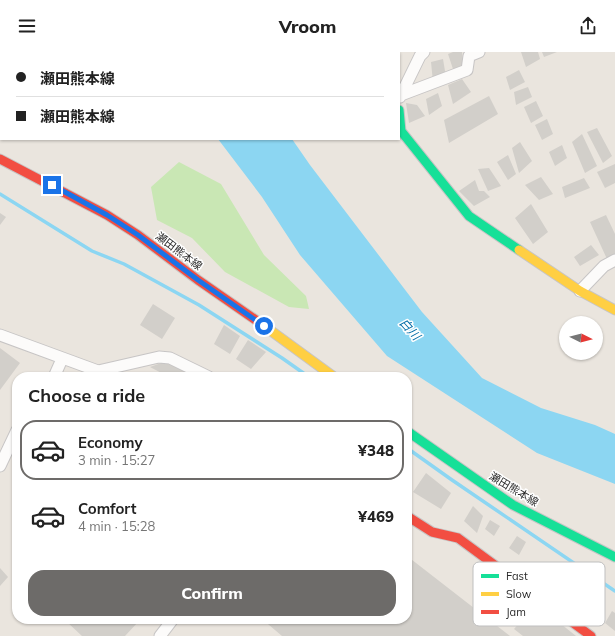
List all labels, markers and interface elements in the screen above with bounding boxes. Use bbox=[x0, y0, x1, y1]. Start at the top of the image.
icon: menu bbox=[16, 15, 38, 37]
text: Vroom bbox=[279, 15, 336, 38]
icon: share bbox=[577, 15, 599, 37]
text: 瀬田熊本線 bbox=[40, 69, 115, 88]
text: 瀬田熊本線 bbox=[40, 107, 115, 126]
route end bbox=[43, 176, 61, 194]
street label: 瀬田熊本線 bbox=[153, 229, 205, 273]
water label: 白川 bbox=[396, 315, 425, 344]
north arrow bbox=[559, 316, 603, 360]
map controls bbox=[559, 316, 603, 360]
route start bbox=[255, 317, 273, 335]
text: Choose a ride bbox=[28, 384, 145, 407]
icon: car bbox=[30, 432, 66, 468]
text: Economy bbox=[78, 433, 143, 452]
text: ¥348 bbox=[358, 441, 394, 460]
text: 3 min · 15:27 bbox=[78, 452, 155, 468]
street label: 瀬田熊本線 bbox=[487, 469, 541, 509]
icon: car bbox=[30, 498, 66, 534]
text: Comfort bbox=[78, 499, 136, 518]
text: ¥469 bbox=[358, 507, 394, 526]
text: 4 min · 15:28 bbox=[78, 518, 155, 534]
legend bbox=[473, 562, 605, 626]
text: Fast bbox=[506, 569, 528, 583]
button: Confirm bbox=[28, 570, 396, 616]
text: Slow bbox=[506, 587, 532, 601]
text: Jam bbox=[506, 605, 526, 619]

